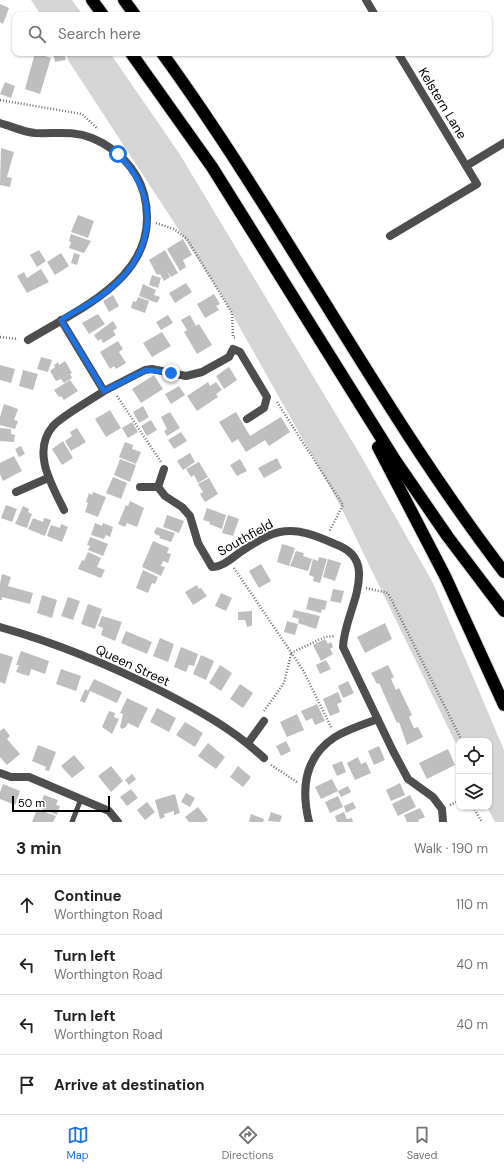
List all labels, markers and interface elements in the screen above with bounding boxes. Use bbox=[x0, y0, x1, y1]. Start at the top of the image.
search box bbox=[12, 12, 492, 56]
icon: search bbox=[26, 23, 48, 45]
text: Search here bbox=[58, 24, 141, 44]
street label: Kelstern Lane bbox=[415, 64, 471, 142]
route start bbox=[109, 145, 127, 163]
route end bbox=[162, 364, 180, 382]
street label: Southfield bbox=[214, 515, 276, 560]
street label: Queen Street bbox=[93, 641, 173, 690]
map controls bbox=[456, 738, 492, 810]
button: locate bbox=[456, 738, 492, 774]
button: layers bbox=[456, 774, 492, 810]
scale bar bbox=[12, 794, 110, 813]
text: 50 m bbox=[18, 796, 45, 810]
text: 3 min bbox=[16, 837, 61, 859]
text: Walk · 190 m bbox=[414, 840, 488, 857]
text: Continue bbox=[54, 886, 122, 906]
icon: ahead bbox=[16, 894, 38, 916]
text: 110 m bbox=[456, 896, 488, 913]
text: Worthington Road bbox=[54, 906, 163, 923]
text: Turn left bbox=[54, 946, 115, 966]
icon: left bbox=[16, 954, 38, 976]
text: 40 m bbox=[456, 956, 488, 973]
text: Worthington Road bbox=[54, 966, 163, 983]
text: Turn left bbox=[54, 1006, 115, 1026]
icon: left bbox=[16, 1014, 38, 1036]
text: 40 m bbox=[456, 1016, 488, 1033]
text: Worthington Road bbox=[54, 1026, 163, 1043]
icon: arrive bbox=[16, 1074, 38, 1096]
text: Arrive at destination bbox=[54, 1075, 205, 1095]
tab: Map bbox=[67, 1124, 89, 1162]
tab: Directions bbox=[222, 1124, 274, 1162]
tab: Saved bbox=[407, 1124, 437, 1162]

